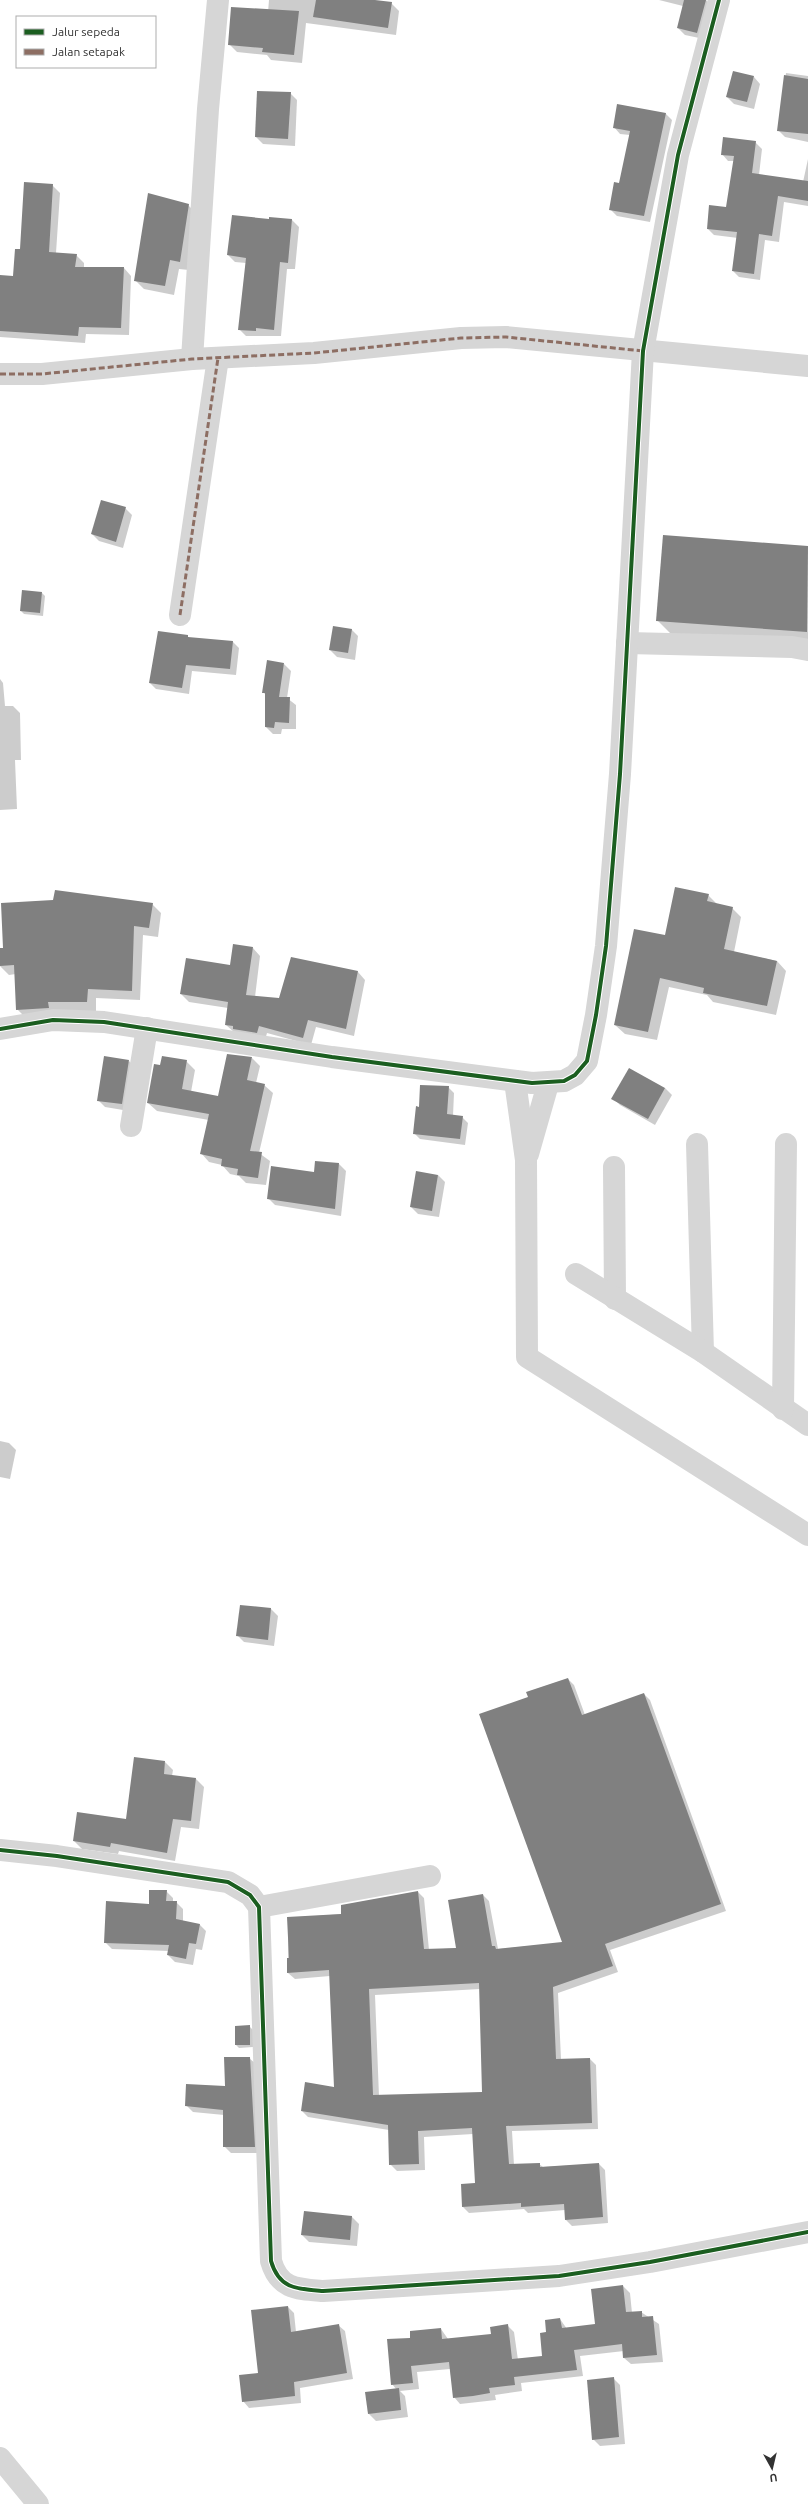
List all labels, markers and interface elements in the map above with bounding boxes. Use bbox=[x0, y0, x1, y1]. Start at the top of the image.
legend bbox=[16, 16, 156, 68]
text: Jalur sepeda bbox=[52, 25, 120, 38]
text: Jalan setapak bbox=[52, 45, 125, 58]
north arrow bbox=[752, 2448, 792, 2488]
text: U bbox=[769, 2471, 778, 2484]

